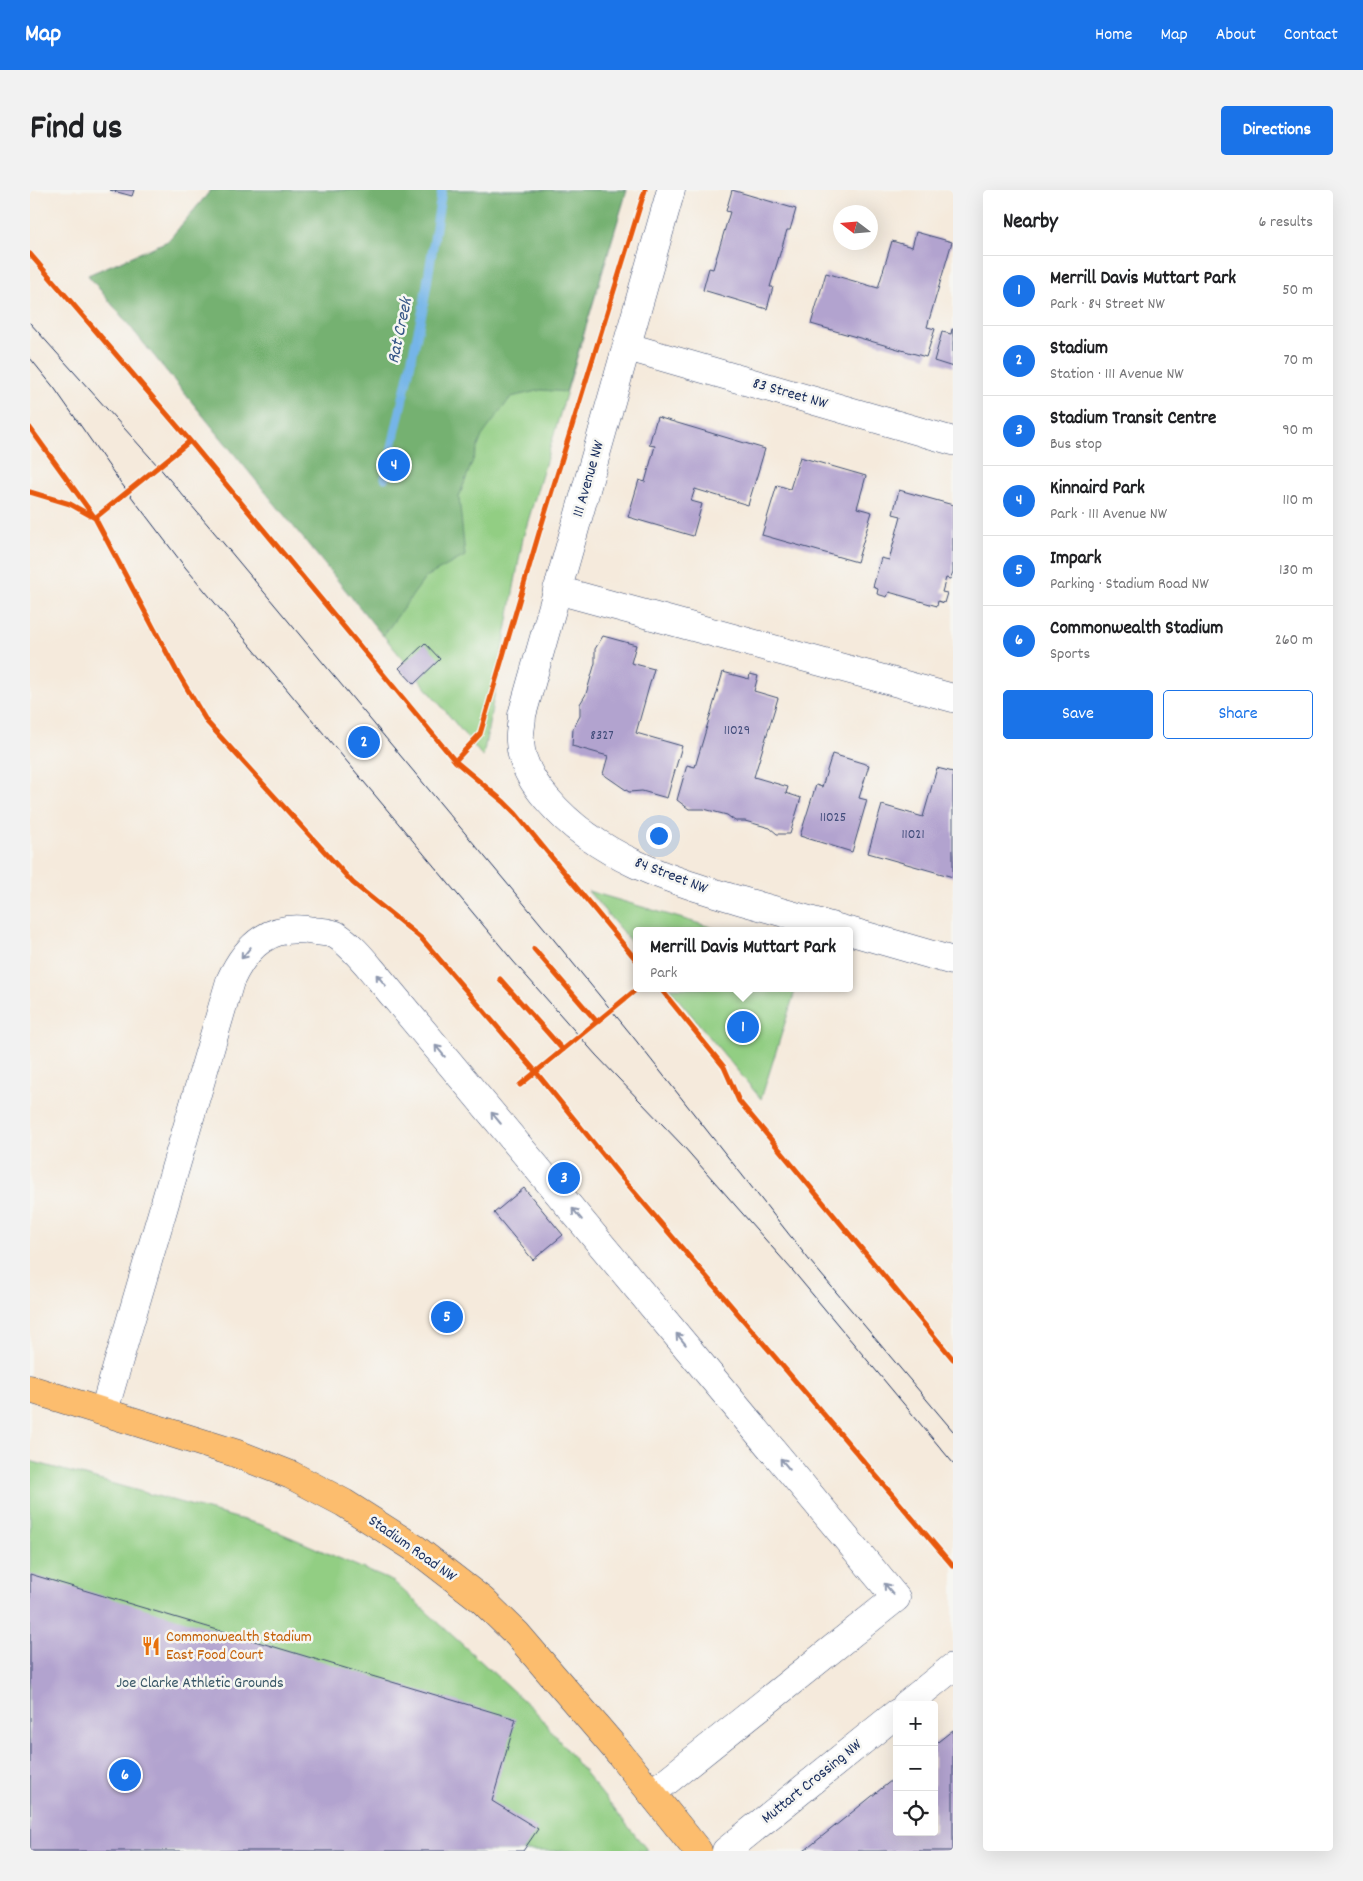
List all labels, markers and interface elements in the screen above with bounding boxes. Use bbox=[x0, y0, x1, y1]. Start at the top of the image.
text: Map bbox=[25, 18, 61, 52]
text: Home bbox=[1095, 23, 1132, 48]
text: Map bbox=[1160, 23, 1188, 48]
text: About bbox=[1216, 23, 1256, 48]
text: Contact bbox=[1284, 23, 1338, 48]
text: Find us bbox=[30, 105, 122, 155]
button: Directions bbox=[1221, 106, 1333, 155]
north arrow bbox=[833, 205, 878, 250]
text: Nearby bbox=[1003, 208, 1058, 238]
text: 6 results bbox=[1258, 211, 1313, 234]
text: Merrill Davis Muttart Park bbox=[1050, 266, 1236, 293]
text: 1 bbox=[1017, 279, 1021, 302]
text: 50 m bbox=[1282, 279, 1313, 302]
text: Park · 84 Street NW bbox=[1050, 293, 1165, 316]
water label: Rat Creek bbox=[382, 294, 421, 366]
text: Stadium bbox=[1050, 336, 1108, 363]
text: 2 bbox=[1016, 349, 1023, 372]
text: 70 m bbox=[1283, 349, 1313, 372]
text: Station · 111 Avenue NW bbox=[1050, 363, 1184, 386]
street label: 83 Street NW bbox=[750, 372, 831, 416]
text: Stadium Transit Centre bbox=[1050, 406, 1216, 433]
text: 3 bbox=[1015, 419, 1023, 442]
text: 90 m bbox=[1282, 419, 1313, 442]
text: Bus stop bbox=[1050, 433, 1102, 456]
street label: 111 Avenue NW bbox=[567, 437, 611, 520]
pin: 4 bbox=[378, 446, 410, 484]
text: Kinnaird Park bbox=[1050, 476, 1145, 503]
text: 4 bbox=[1016, 489, 1022, 512]
text: 110 m bbox=[1283, 489, 1313, 512]
text: Park · 111 Avenue NW bbox=[1050, 503, 1167, 526]
text: Impark bbox=[1050, 546, 1101, 573]
text: 5 bbox=[1015, 559, 1023, 582]
text: 130 m bbox=[1279, 559, 1313, 582]
text: Parking · Stadium Road NW bbox=[1050, 573, 1209, 596]
text: Commonwealth Stadium bbox=[1050, 616, 1223, 643]
text: 6 bbox=[1015, 629, 1023, 652]
text: 260 m bbox=[1275, 629, 1313, 652]
text: Sports bbox=[1050, 643, 1090, 666]
button: Save bbox=[1003, 690, 1153, 739]
button: Share bbox=[1163, 690, 1313, 739]
house number: 11029 bbox=[724, 721, 750, 741]
pin: 2 bbox=[348, 723, 380, 761]
house number: 8327 bbox=[590, 726, 614, 746]
house number: 11025 bbox=[820, 808, 846, 828]
your location bbox=[646, 823, 672, 849]
house number: 11021 bbox=[902, 825, 924, 845]
street label: 84 Street NW bbox=[631, 852, 712, 901]
popup bbox=[633, 927, 853, 992]
text: Merrill Davis Muttart Park bbox=[650, 935, 836, 962]
one-way arrow bbox=[241, 946, 252, 959]
text: Park bbox=[650, 962, 677, 985]
one-way arrow bbox=[375, 974, 387, 987]
pin: 1 bbox=[727, 1008, 759, 1046]
one-way arrow bbox=[434, 1044, 446, 1057]
one-way arrow bbox=[490, 1111, 502, 1124]
pin: 3 bbox=[548, 1159, 580, 1197]
one-way arrow bbox=[571, 1208, 582, 1221]
pin: 5 bbox=[431, 1298, 463, 1336]
one-way arrow bbox=[675, 1333, 686, 1346]
one-way arrow bbox=[779, 1458, 790, 1471]
street label: Stadium Road NW bbox=[363, 1510, 461, 1588]
one-way arrow bbox=[883, 1583, 894, 1596]
place label: Commonwealth Stadium East Food Court bbox=[166, 1626, 312, 1667]
restaurant icon: Commonwealth Stadium East Food Court bbox=[140, 1635, 162, 1657]
park label: Joe Clarke Athletic Grounds bbox=[116, 1672, 284, 1695]
map controls bbox=[893, 1701, 938, 1836]
button: + bbox=[893, 1701, 938, 1746]
street label: Muttart Crossing NW bbox=[757, 1734, 868, 1830]
button: − bbox=[893, 1746, 938, 1791]
pin: 6 bbox=[109, 1756, 141, 1794]
button: locate bbox=[893, 1791, 938, 1836]

